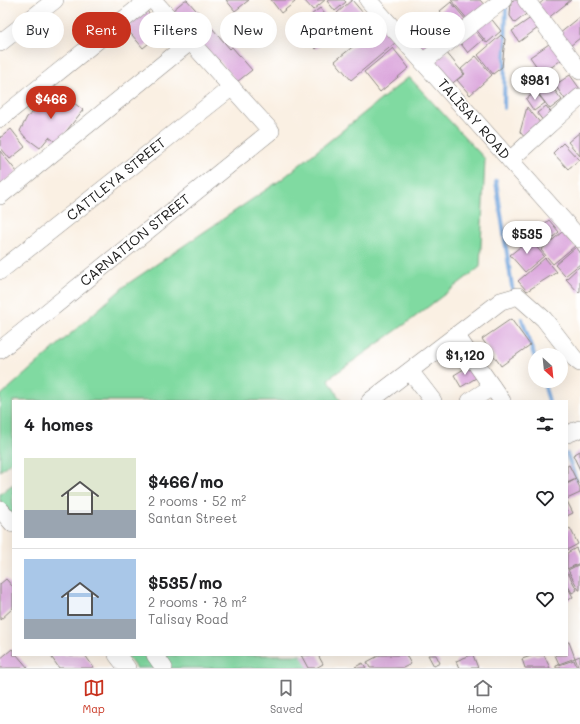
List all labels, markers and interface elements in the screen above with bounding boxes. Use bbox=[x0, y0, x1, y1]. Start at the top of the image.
chip: Buy bbox=[12, 12, 64, 48]
chip: Rent bbox=[72, 12, 131, 48]
chip: Filters bbox=[139, 12, 212, 48]
chip: New bbox=[220, 12, 277, 48]
chip: Apartment bbox=[285, 12, 387, 48]
chip: House bbox=[395, 12, 465, 48]
pin: $981 bbox=[511, 67, 559, 101]
text: $981 bbox=[520, 71, 550, 88]
street label: TALISAY ROAD bbox=[434, 74, 515, 163]
pin: $466 bbox=[27, 86, 75, 120]
text: $466 bbox=[35, 90, 67, 107]
street label: CATTLEYA STREET bbox=[62, 133, 169, 225]
street label: CARNATION STREET bbox=[75, 189, 194, 290]
pin: $535 bbox=[503, 221, 551, 255]
text: $535 bbox=[511, 225, 543, 242]
pin: $1,120 bbox=[432, 342, 498, 376]
text: $1,120 bbox=[445, 346, 485, 363]
north arrow bbox=[528, 348, 568, 388]
map controls bbox=[528, 348, 568, 388]
text: 4 homes bbox=[24, 413, 93, 435]
icon: filters bbox=[534, 413, 556, 435]
text: $466/mo bbox=[148, 470, 224, 492]
icon: home bbox=[56, 474, 104, 522]
icon: heart bbox=[534, 487, 556, 509]
text: 2 rooms · 52 m² bbox=[148, 492, 246, 509]
text: Santan Street bbox=[148, 509, 237, 526]
text: $535/mo bbox=[148, 571, 222, 593]
icon: home bbox=[56, 575, 104, 623]
icon: heart bbox=[534, 588, 556, 610]
text: 2 rooms · 78 m² bbox=[148, 593, 247, 610]
text: Talisay Road bbox=[148, 610, 228, 627]
tab: Map bbox=[82, 677, 105, 716]
tab: Saved bbox=[270, 677, 303, 716]
tab: Home bbox=[468, 677, 497, 716]

